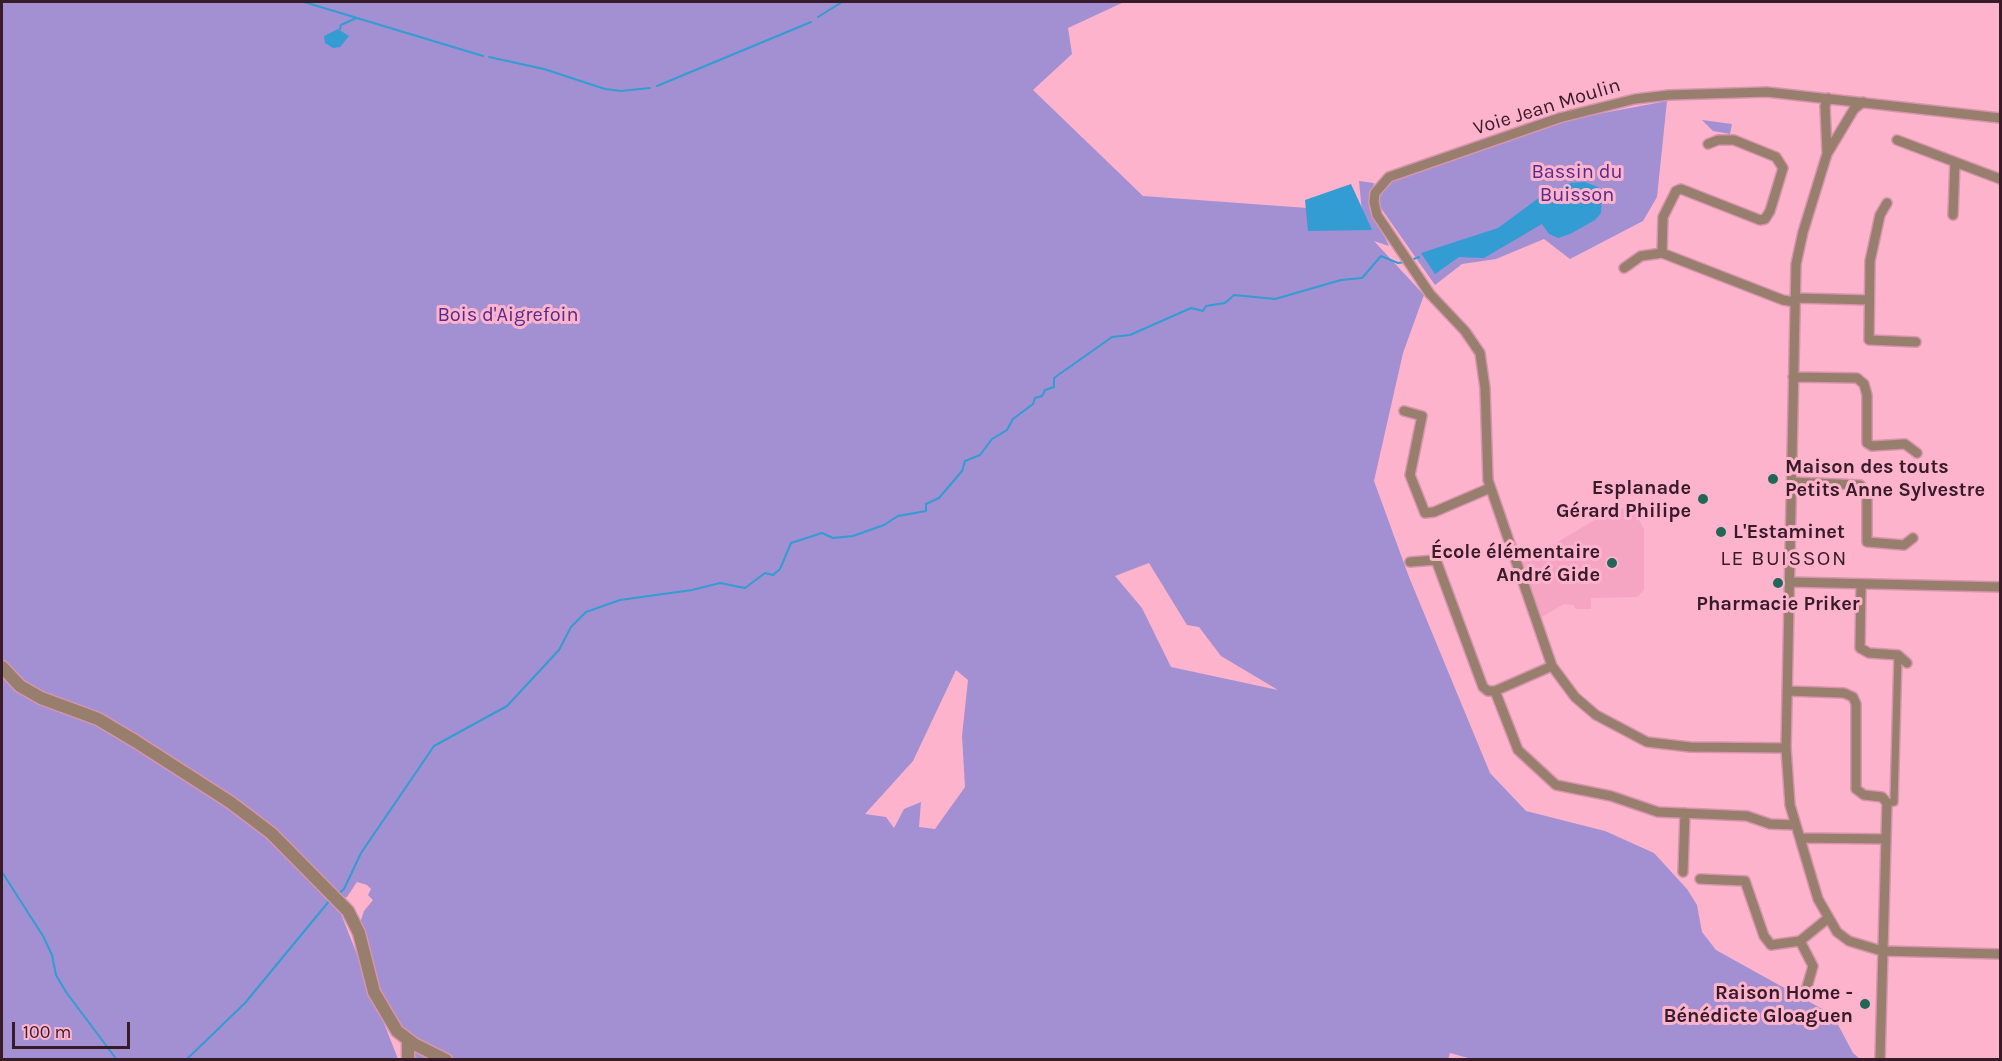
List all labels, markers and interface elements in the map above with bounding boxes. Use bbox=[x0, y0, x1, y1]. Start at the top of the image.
street label: Voie Jean Moulin bbox=[1471, 73, 1623, 141]
park label: Bassin du Buisson bbox=[1531, 160, 1623, 207]
park label: Bois d'Aigrefoin bbox=[437, 303, 579, 327]
place label: Maison des touts Petits Anne Sylvestre bbox=[1785, 455, 1985, 502]
marker: Maison des touts Petits Anne Sylvestre bbox=[1766, 472, 1780, 486]
place label: Esplanade Gérard Philipe bbox=[1556, 476, 1691, 523]
marker: Esplanade Gérard Philipe bbox=[1696, 492, 1710, 506]
place label: L'Estaminet bbox=[1733, 520, 1845, 544]
marker: L'Estaminet bbox=[1714, 525, 1728, 539]
place label: École élémentaire André Gide bbox=[1431, 540, 1600, 587]
district label: LE BUISSON bbox=[1720, 546, 1848, 572]
marker: École élémentaire André Gide bbox=[1605, 556, 1619, 570]
marker: Pharmacie Priker bbox=[1771, 576, 1785, 590]
place label: Pharmacie Priker bbox=[1696, 592, 1860, 616]
place label: Raison Home - Bénédicte Gloaguen bbox=[1664, 981, 1853, 1028]
marker: Raison Home - Bénédicte Gloaguen bbox=[1858, 997, 1872, 1011]
scale bar bbox=[15, 1010, 134, 1048]
text: 100 m bbox=[23, 1021, 71, 1043]

